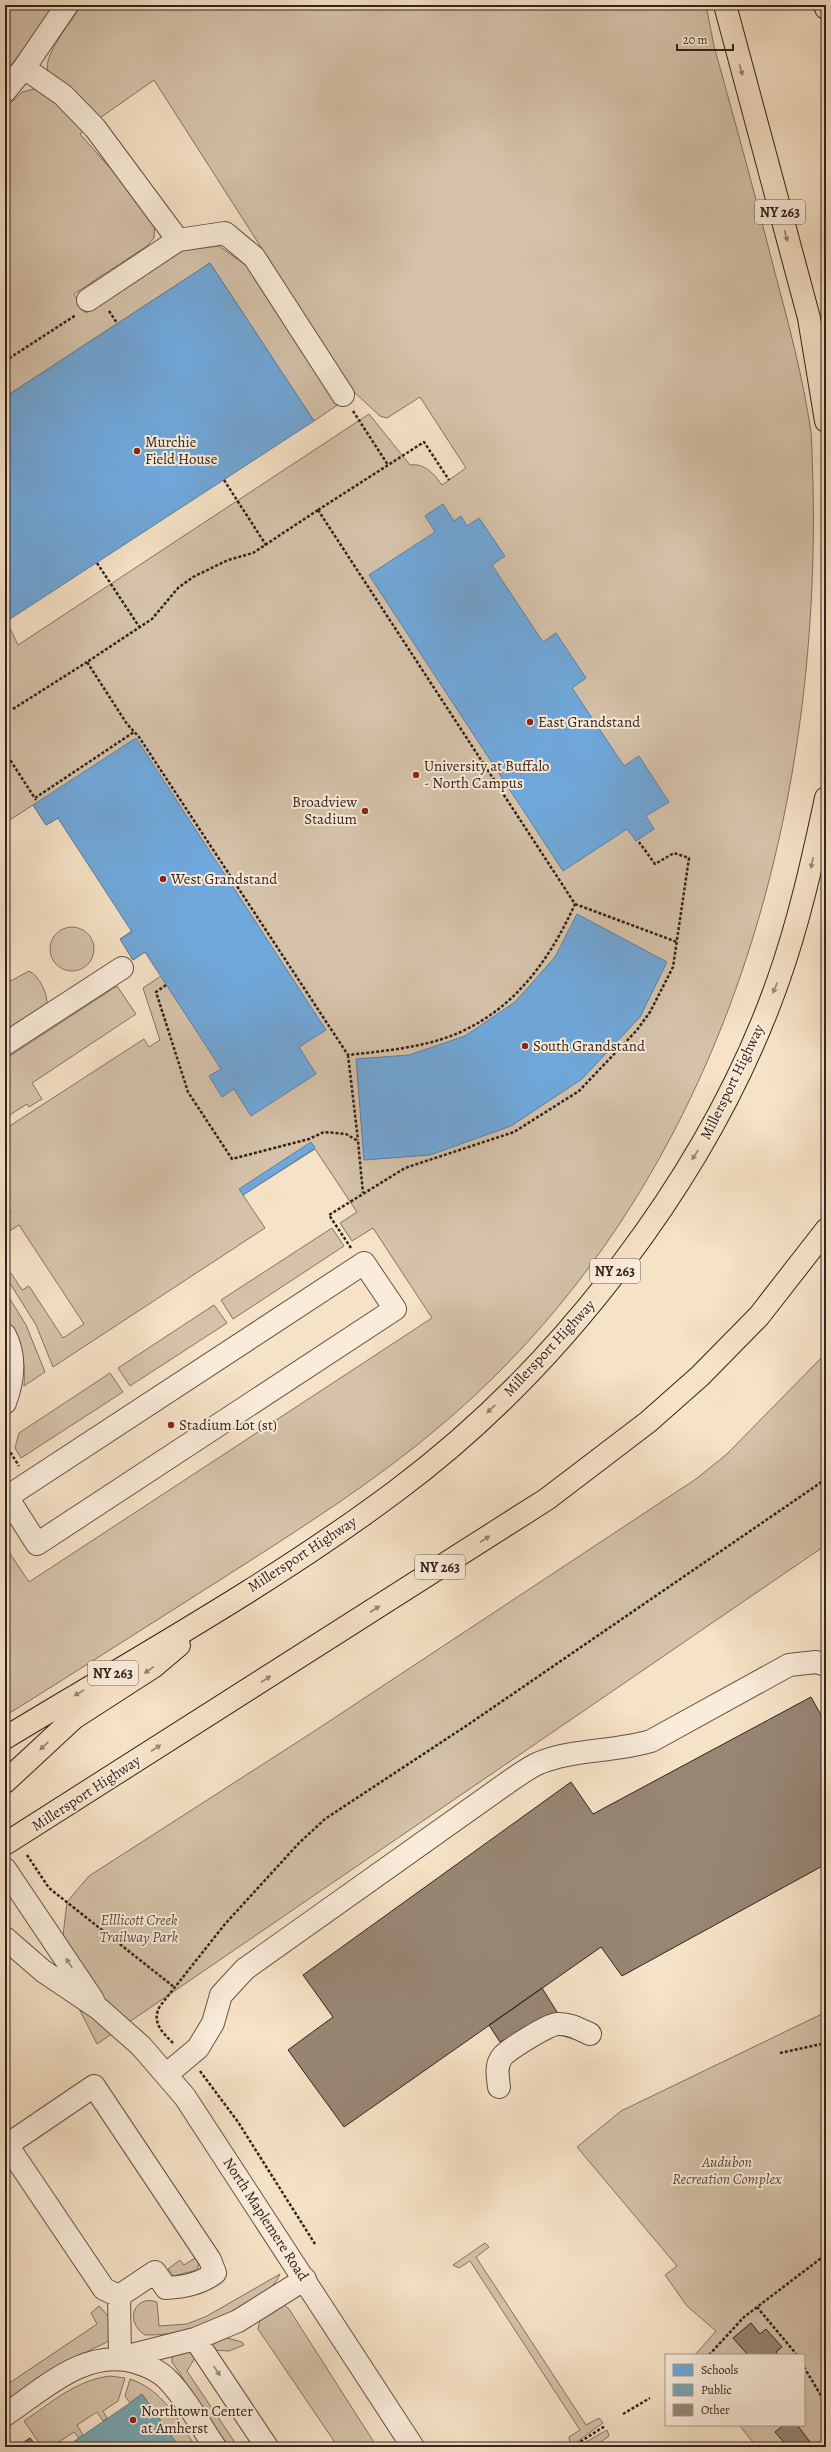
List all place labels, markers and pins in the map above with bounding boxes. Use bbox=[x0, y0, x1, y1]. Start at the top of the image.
place label: Murchie Field House bbox=[145, 432, 218, 469]
marker: Murchie Field House bbox=[132, 446, 142, 456]
place label: East Grandstand bbox=[538, 712, 641, 732]
marker: East Grandstand bbox=[525, 717, 535, 727]
place label: University at Buffalo - North Campus bbox=[424, 756, 550, 793]
marker: University at Buffalo - North Campus bbox=[411, 770, 421, 780]
place label: Broadview Stadium bbox=[292, 792, 358, 829]
marker: Broadview Stadium bbox=[360, 806, 370, 816]
place label: West Grandstand bbox=[170, 869, 278, 889]
marker: West Grandstand bbox=[158, 874, 168, 884]
place label: South Grandstand bbox=[533, 1036, 646, 1056]
marker: South Grandstand bbox=[520, 1041, 530, 1051]
place label: Stadium Lot (st) bbox=[179, 1415, 277, 1435]
marker: Stadium Lot (st) bbox=[166, 1420, 176, 1430]
place label: Northtown Center at Amherst bbox=[141, 2401, 253, 2438]
marker: Northtown Center at Amherst bbox=[128, 2415, 138, 2425]

